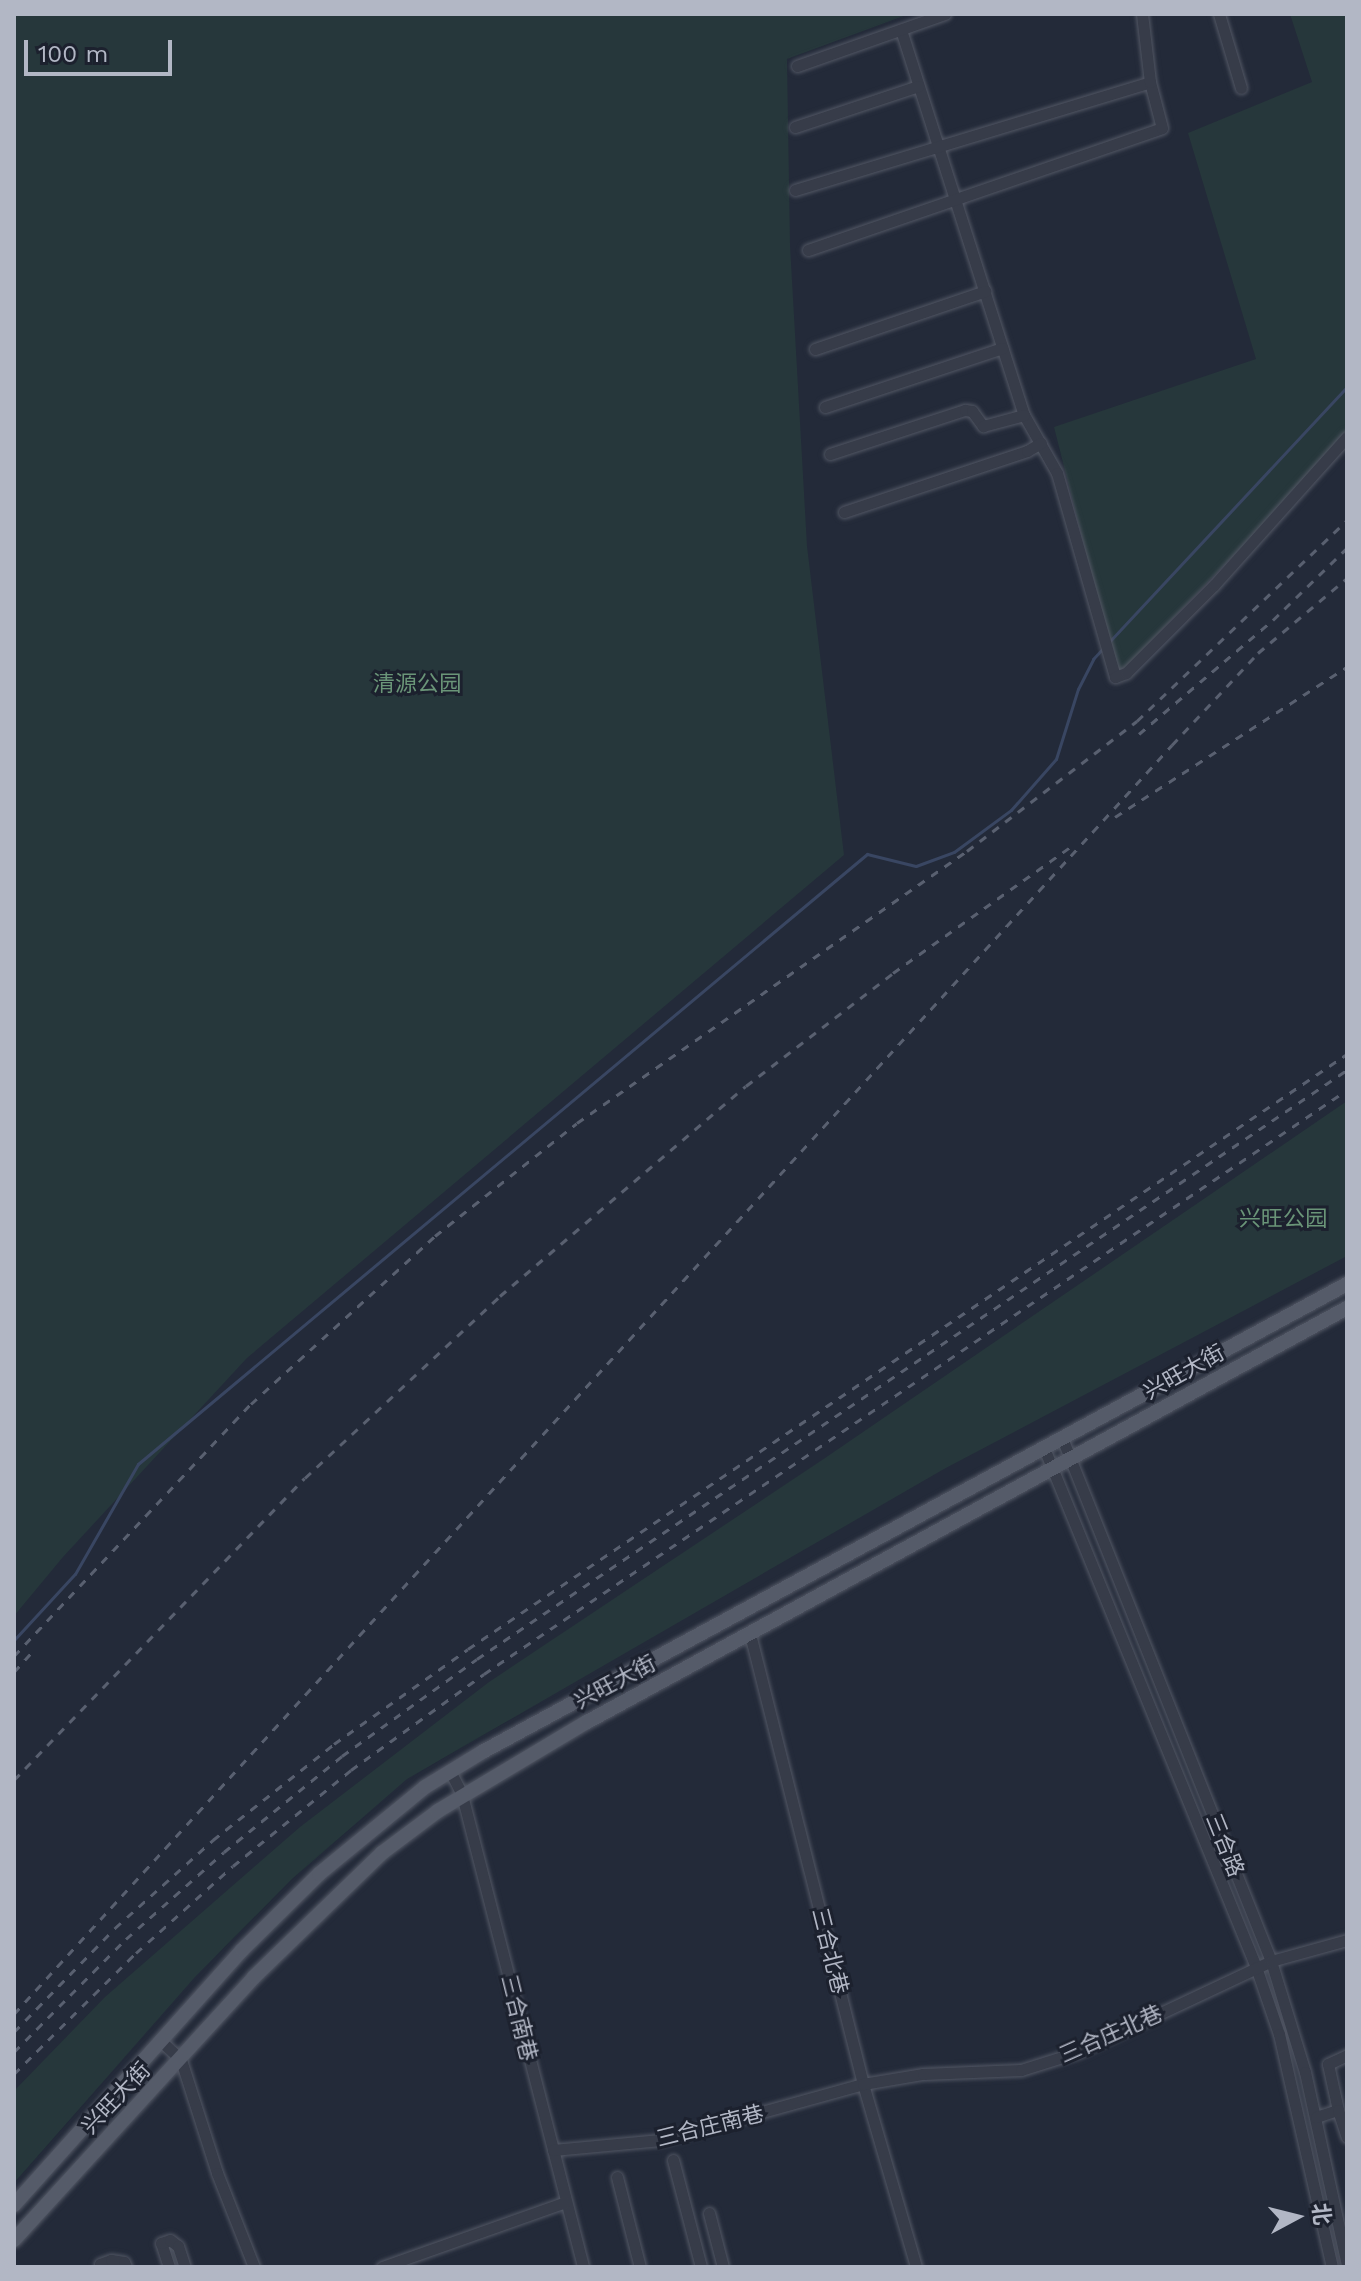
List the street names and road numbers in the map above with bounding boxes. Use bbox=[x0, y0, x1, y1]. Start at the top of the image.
street label: 兴旺大街 bbox=[1139, 1339, 1229, 1405]
street label: 兴旺大街 bbox=[570, 1650, 660, 1714]
street label: 三合路 bbox=[1200, 1809, 1250, 1881]
street label: 三合北巷 bbox=[807, 1905, 853, 1997]
street label: 三合南巷 bbox=[496, 1972, 542, 2064]
street label: 三合庄北巷 bbox=[1055, 2000, 1167, 2068]
street label: 兴旺大街 bbox=[76, 2057, 156, 2139]
street label: 三合庄南巷 bbox=[653, 2100, 767, 2152]

